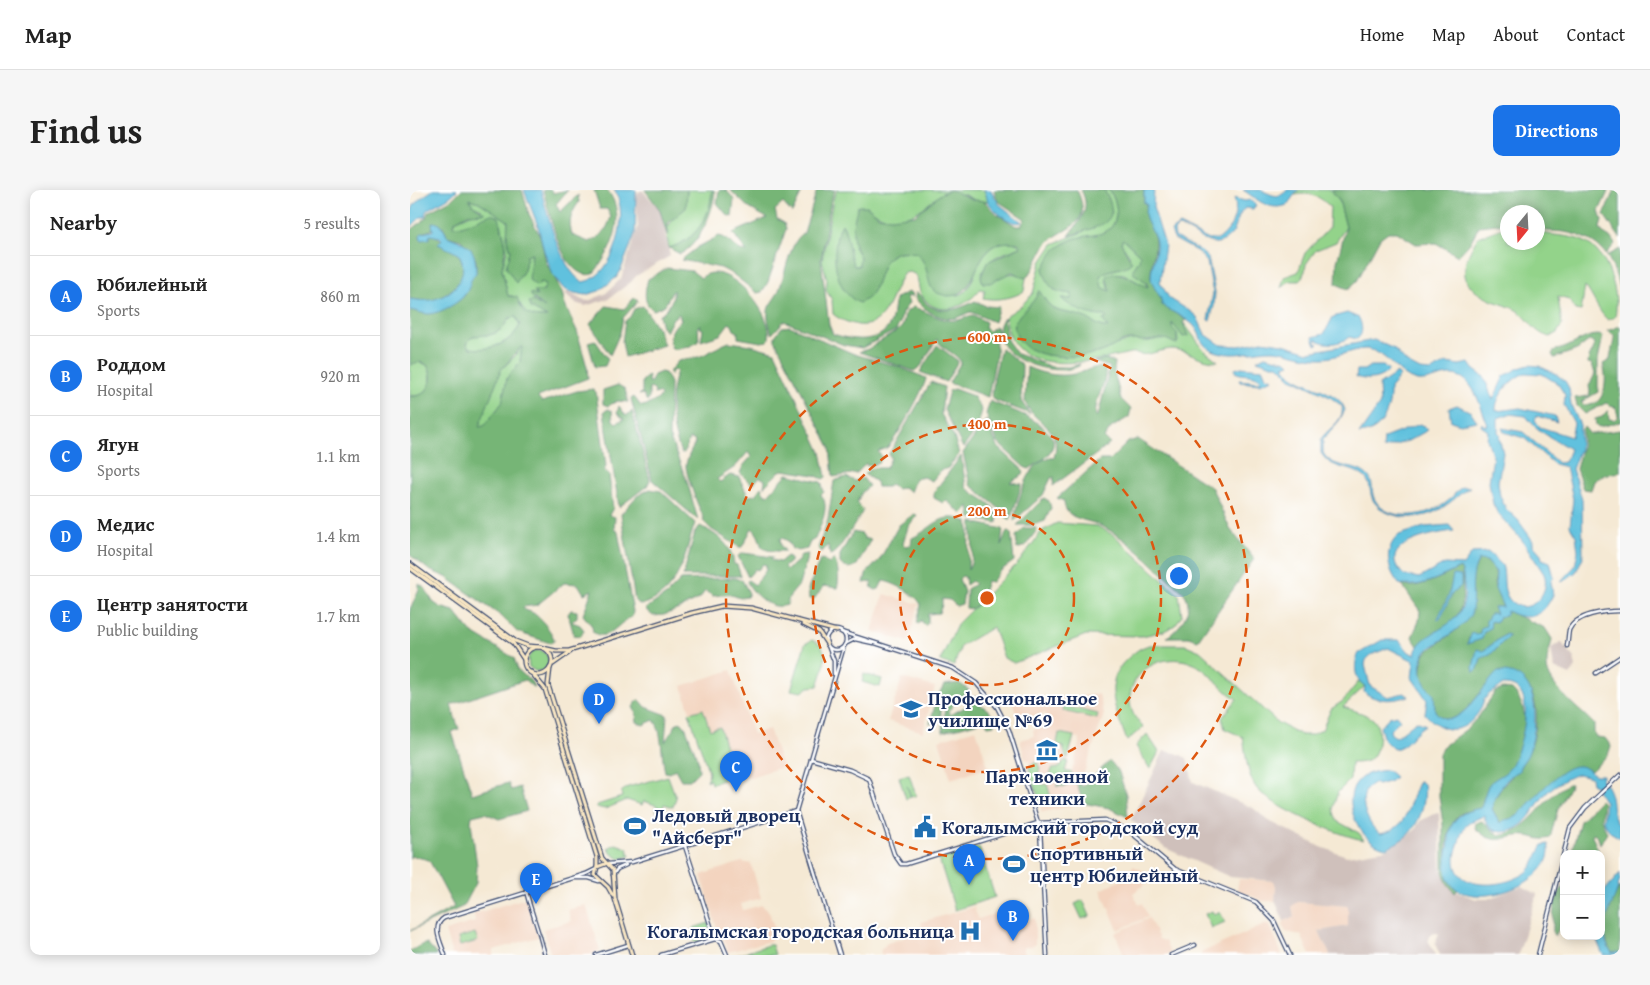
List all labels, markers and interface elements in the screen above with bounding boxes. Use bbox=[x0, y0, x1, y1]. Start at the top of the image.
text: Map bbox=[25, 17, 72, 52]
text: Home bbox=[1360, 21, 1404, 48]
text: Map bbox=[1432, 21, 1465, 48]
text: About bbox=[1493, 21, 1539, 48]
text: Contact bbox=[1567, 21, 1625, 48]
text: Find us bbox=[30, 105, 143, 156]
button: Directions bbox=[1493, 105, 1620, 156]
north arrow bbox=[1500, 205, 1545, 250]
text: Nearby bbox=[50, 207, 117, 238]
text: 5 results bbox=[303, 211, 360, 235]
text: Юбилейный bbox=[97, 270, 207, 298]
text: A bbox=[61, 284, 71, 308]
text: 860 m bbox=[320, 284, 360, 308]
text: Sports bbox=[97, 298, 140, 322]
text: 600 m bbox=[967, 326, 1007, 347]
text: Роддом bbox=[97, 350, 166, 378]
text: B bbox=[61, 364, 71, 388]
text: 920 m bbox=[320, 364, 360, 388]
text: Hospital bbox=[97, 378, 153, 402]
text: 400 m bbox=[967, 413, 1007, 434]
text: Ягун bbox=[97, 430, 139, 458]
text: C bbox=[61, 444, 71, 468]
text: 1.1 km bbox=[316, 444, 360, 468]
text: Sports bbox=[97, 458, 140, 482]
text: 200 m bbox=[967, 500, 1007, 521]
text: Медис bbox=[97, 510, 155, 538]
text: D bbox=[61, 524, 71, 548]
text: 1.4 km bbox=[316, 524, 360, 548]
text: Hospital bbox=[97, 538, 153, 562]
your location bbox=[1166, 563, 1192, 589]
centre of rings bbox=[978, 589, 996, 607]
text: Центр занятости bbox=[97, 590, 248, 618]
text: E bbox=[62, 604, 70, 628]
text: 1.7 km bbox=[316, 604, 360, 628]
text: Public building bbox=[97, 618, 198, 642]
pin: D bbox=[583, 683, 615, 724]
place label: Профессиональное училище №69 bbox=[927, 684, 1097, 734]
school or university icon: Профессиональное училище №69 bbox=[898, 696, 924, 722]
museum icon: Парк военной техники bbox=[1034, 737, 1060, 763]
pin: C bbox=[720, 751, 752, 792]
place label: Парк военной техники bbox=[985, 762, 1109, 812]
place label: Ледовый дворец "Айсберг" bbox=[652, 801, 801, 851]
sports icon: Ледовый дворец "Айсберг" bbox=[622, 813, 648, 839]
place label: Когалымский городской суд bbox=[942, 813, 1199, 841]
public building icon: Когалымский городской суд bbox=[912, 814, 938, 840]
place label: Спортивный центр Юбилейный bbox=[1030, 839, 1199, 889]
pin: A bbox=[953, 844, 985, 885]
map controls bbox=[1560, 850, 1605, 940]
button: + bbox=[1560, 850, 1605, 895]
sports icon: Спортивный центр Юбилейный bbox=[1001, 851, 1027, 877]
pin: E bbox=[520, 863, 552, 904]
button: − bbox=[1560, 895, 1605, 940]
pin: B bbox=[997, 900, 1029, 941]
place label: Когалымская городская больница bbox=[647, 917, 954, 945]
hospital icon: Когалымская городская больница bbox=[957, 918, 983, 944]

